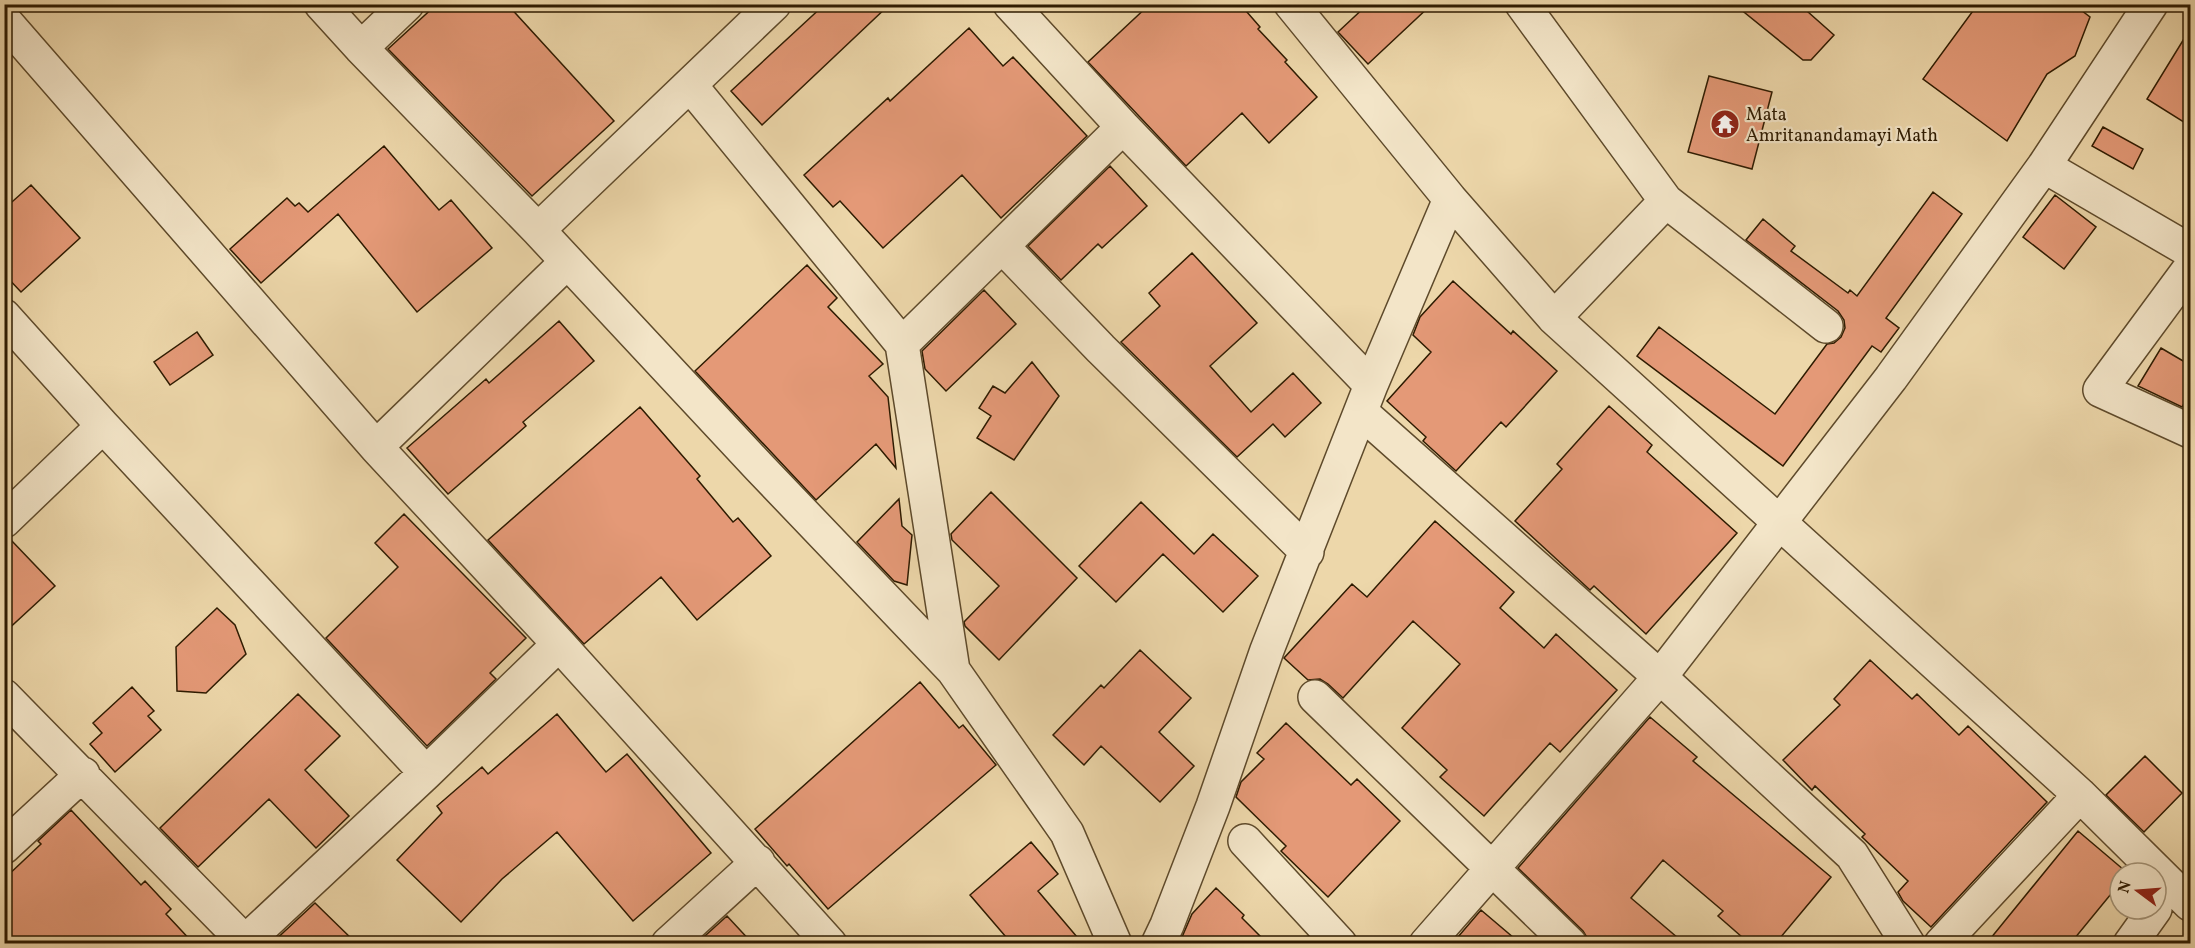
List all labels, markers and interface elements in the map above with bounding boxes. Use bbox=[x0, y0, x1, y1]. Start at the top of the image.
place label: Mata Amritanandamayi Math bbox=[1746, 103, 1938, 149]
temple icon: Mata Amritanandamayi Math bbox=[1709, 108, 1741, 140]
north arrow bbox=[2108, 861, 2168, 921]
text: N bbox=[2113, 878, 2138, 896]

